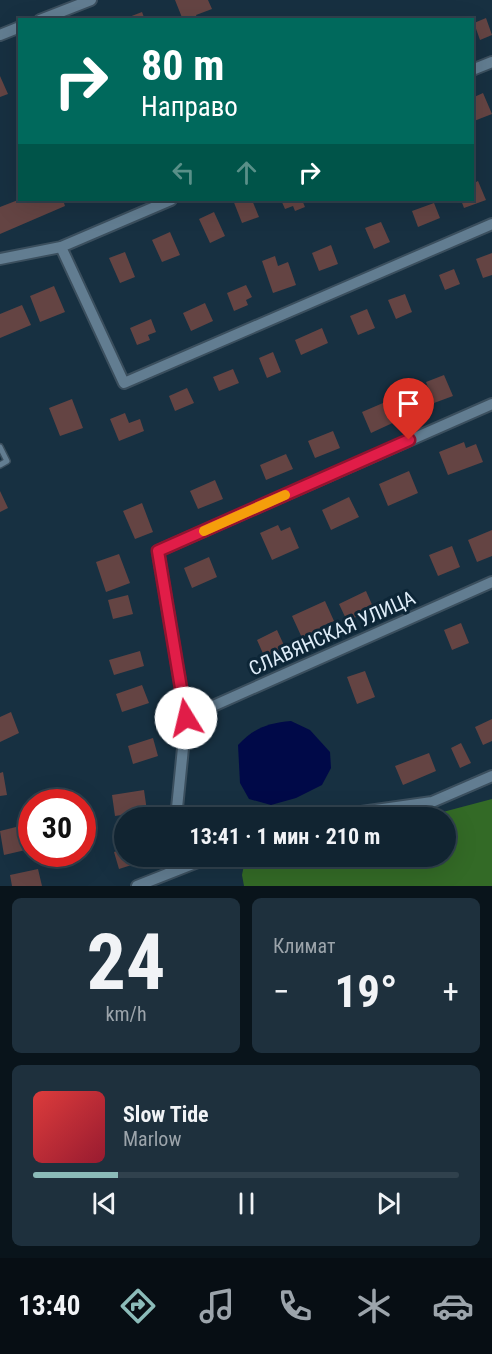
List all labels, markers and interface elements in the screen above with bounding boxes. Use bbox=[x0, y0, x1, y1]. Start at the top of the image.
text: 80 m bbox=[141, 41, 224, 90]
icon: right bbox=[42, 42, 120, 120]
text: Направо bbox=[141, 91, 238, 123]
icon: left bbox=[167, 156, 200, 189]
icon: ahead bbox=[230, 156, 263, 189]
icon: right bbox=[293, 156, 326, 189]
pin bbox=[383, 378, 434, 440]
icon: arrive bbox=[392, 387, 425, 420]
street label: СЛАВЯНСКАЯ УЛИЦА bbox=[245, 585, 419, 680]
position arrow bbox=[154, 686, 218, 750]
speed limit sign: 30 bbox=[18, 789, 96, 867]
text: 13:41 · 1 мин · 210 m bbox=[190, 824, 380, 849]
text: 24 bbox=[87, 917, 165, 1008]
text: Климат bbox=[273, 934, 335, 958]
text: 19° bbox=[335, 965, 398, 1018]
text: − bbox=[273, 972, 290, 1011]
text: + bbox=[443, 972, 459, 1011]
text: km/h bbox=[105, 1002, 147, 1026]
text: Slow Tide bbox=[123, 1102, 209, 1127]
text: Marlow bbox=[123, 1127, 181, 1151]
icon: previous bbox=[88, 1187, 121, 1220]
icon: pause bbox=[230, 1187, 263, 1220]
icon: next bbox=[372, 1187, 405, 1220]
icon: directions bbox=[117, 1285, 159, 1327]
icon: music bbox=[196, 1285, 238, 1327]
icon: phone bbox=[274, 1285, 316, 1327]
icon: climate bbox=[353, 1285, 395, 1327]
icon: car bbox=[432, 1285, 474, 1327]
text: 13:40 bbox=[18, 1290, 80, 1322]

